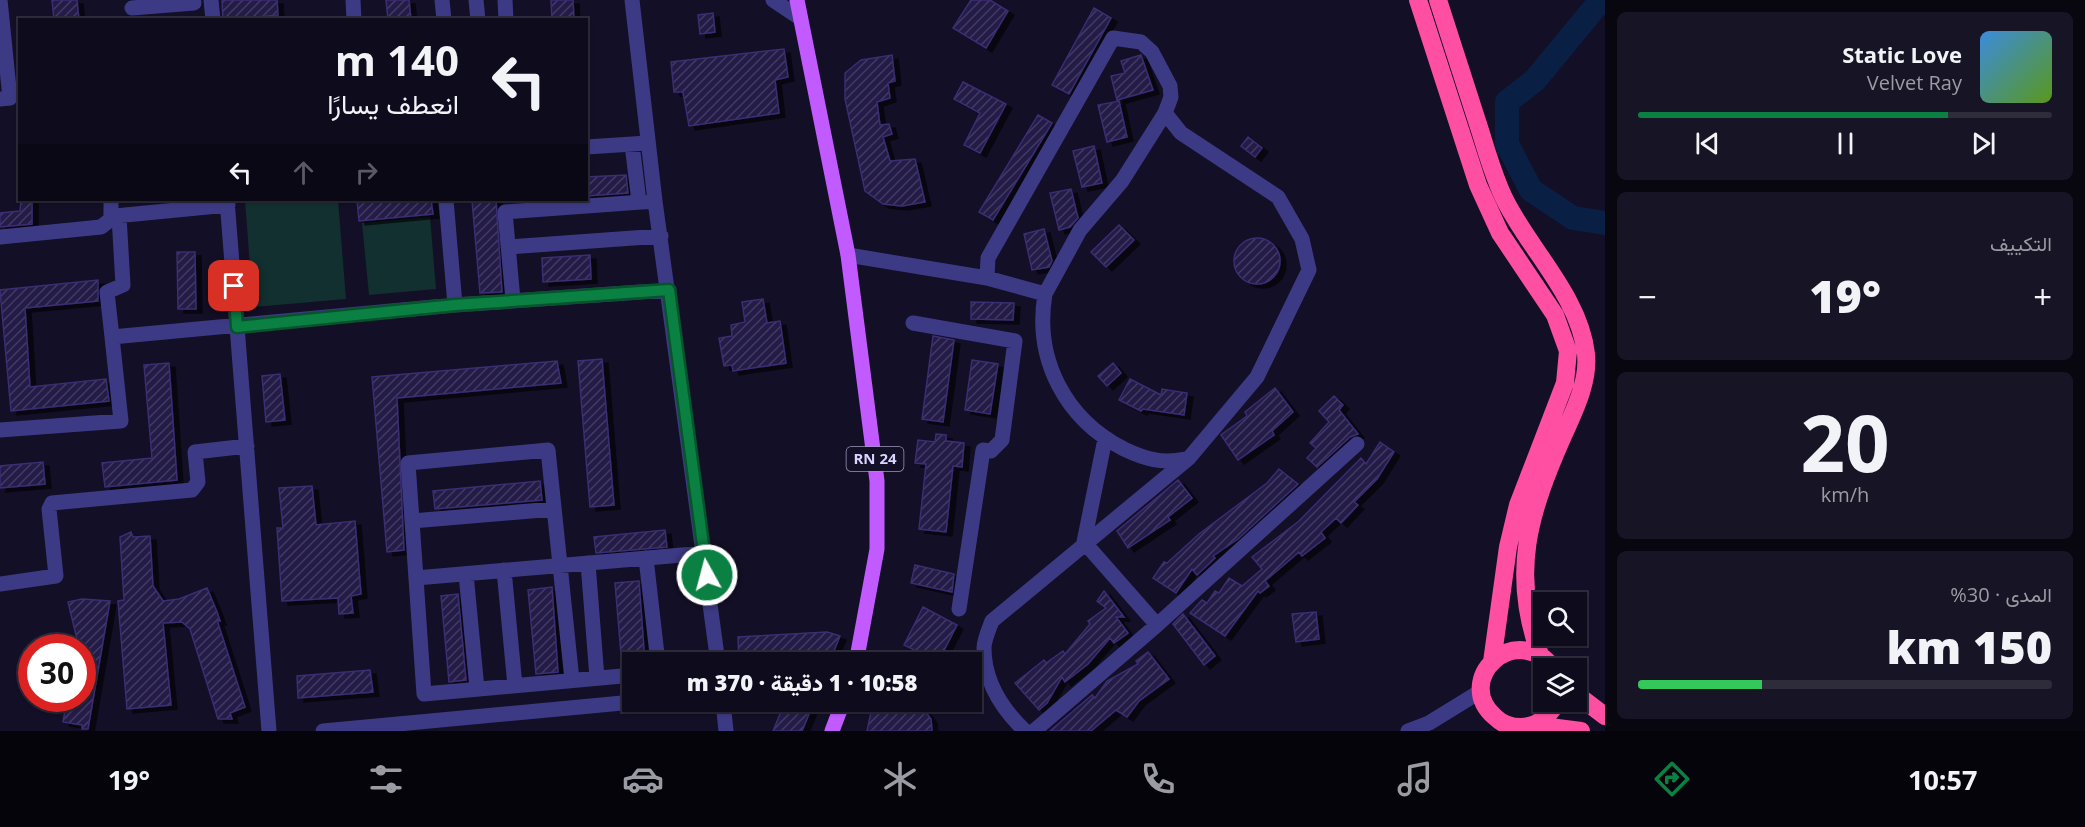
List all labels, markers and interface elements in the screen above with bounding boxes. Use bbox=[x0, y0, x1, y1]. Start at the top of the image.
text: 140 m bbox=[335, 31, 459, 88]
text: Static Love bbox=[1842, 39, 1962, 69]
icon: left bbox=[480, 42, 558, 120]
text: Velvet Ray bbox=[1867, 69, 1962, 96]
text: انعطف يسارًا bbox=[327, 85, 459, 122]
icon: previous bbox=[1691, 127, 1724, 160]
icon: pause bbox=[1829, 127, 1862, 160]
icon: next bbox=[1967, 127, 2000, 160]
icon: left bbox=[224, 156, 257, 189]
icon: ahead bbox=[287, 156, 320, 189]
icon: right bbox=[350, 156, 383, 189]
text: التكييف bbox=[1990, 230, 2052, 257]
pin bbox=[208, 260, 259, 311]
text: 19° bbox=[1809, 265, 1881, 326]
icon: arrive bbox=[217, 269, 250, 302]
text: − bbox=[1638, 274, 1657, 319]
text: + bbox=[2033, 274, 2052, 319]
text: 20 bbox=[1800, 389, 1890, 495]
road number: RN 24 bbox=[846, 447, 904, 471]
text: km/h bbox=[1821, 481, 1869, 508]
position arrow bbox=[675, 543, 739, 607]
text: المدى · 30% bbox=[1950, 581, 2052, 608]
map controls bbox=[1533, 592, 1587, 712]
button: search bbox=[1533, 592, 1587, 646]
text: 150 km bbox=[1887, 616, 2052, 677]
speed limit sign: 30 bbox=[18, 634, 96, 712]
button: layers bbox=[1533, 658, 1587, 712]
text: 10:58 · 1 دقيقة · 370 m bbox=[687, 667, 917, 697]
icon: filters bbox=[365, 758, 407, 800]
icon: car bbox=[622, 758, 664, 800]
icon: climate bbox=[879, 758, 921, 800]
icon: phone bbox=[1137, 758, 1179, 800]
icon: music bbox=[1394, 758, 1436, 800]
icon: directions bbox=[1651, 758, 1693, 800]
text: 19° bbox=[108, 761, 150, 798]
text: 10:57 bbox=[1908, 761, 1977, 798]

